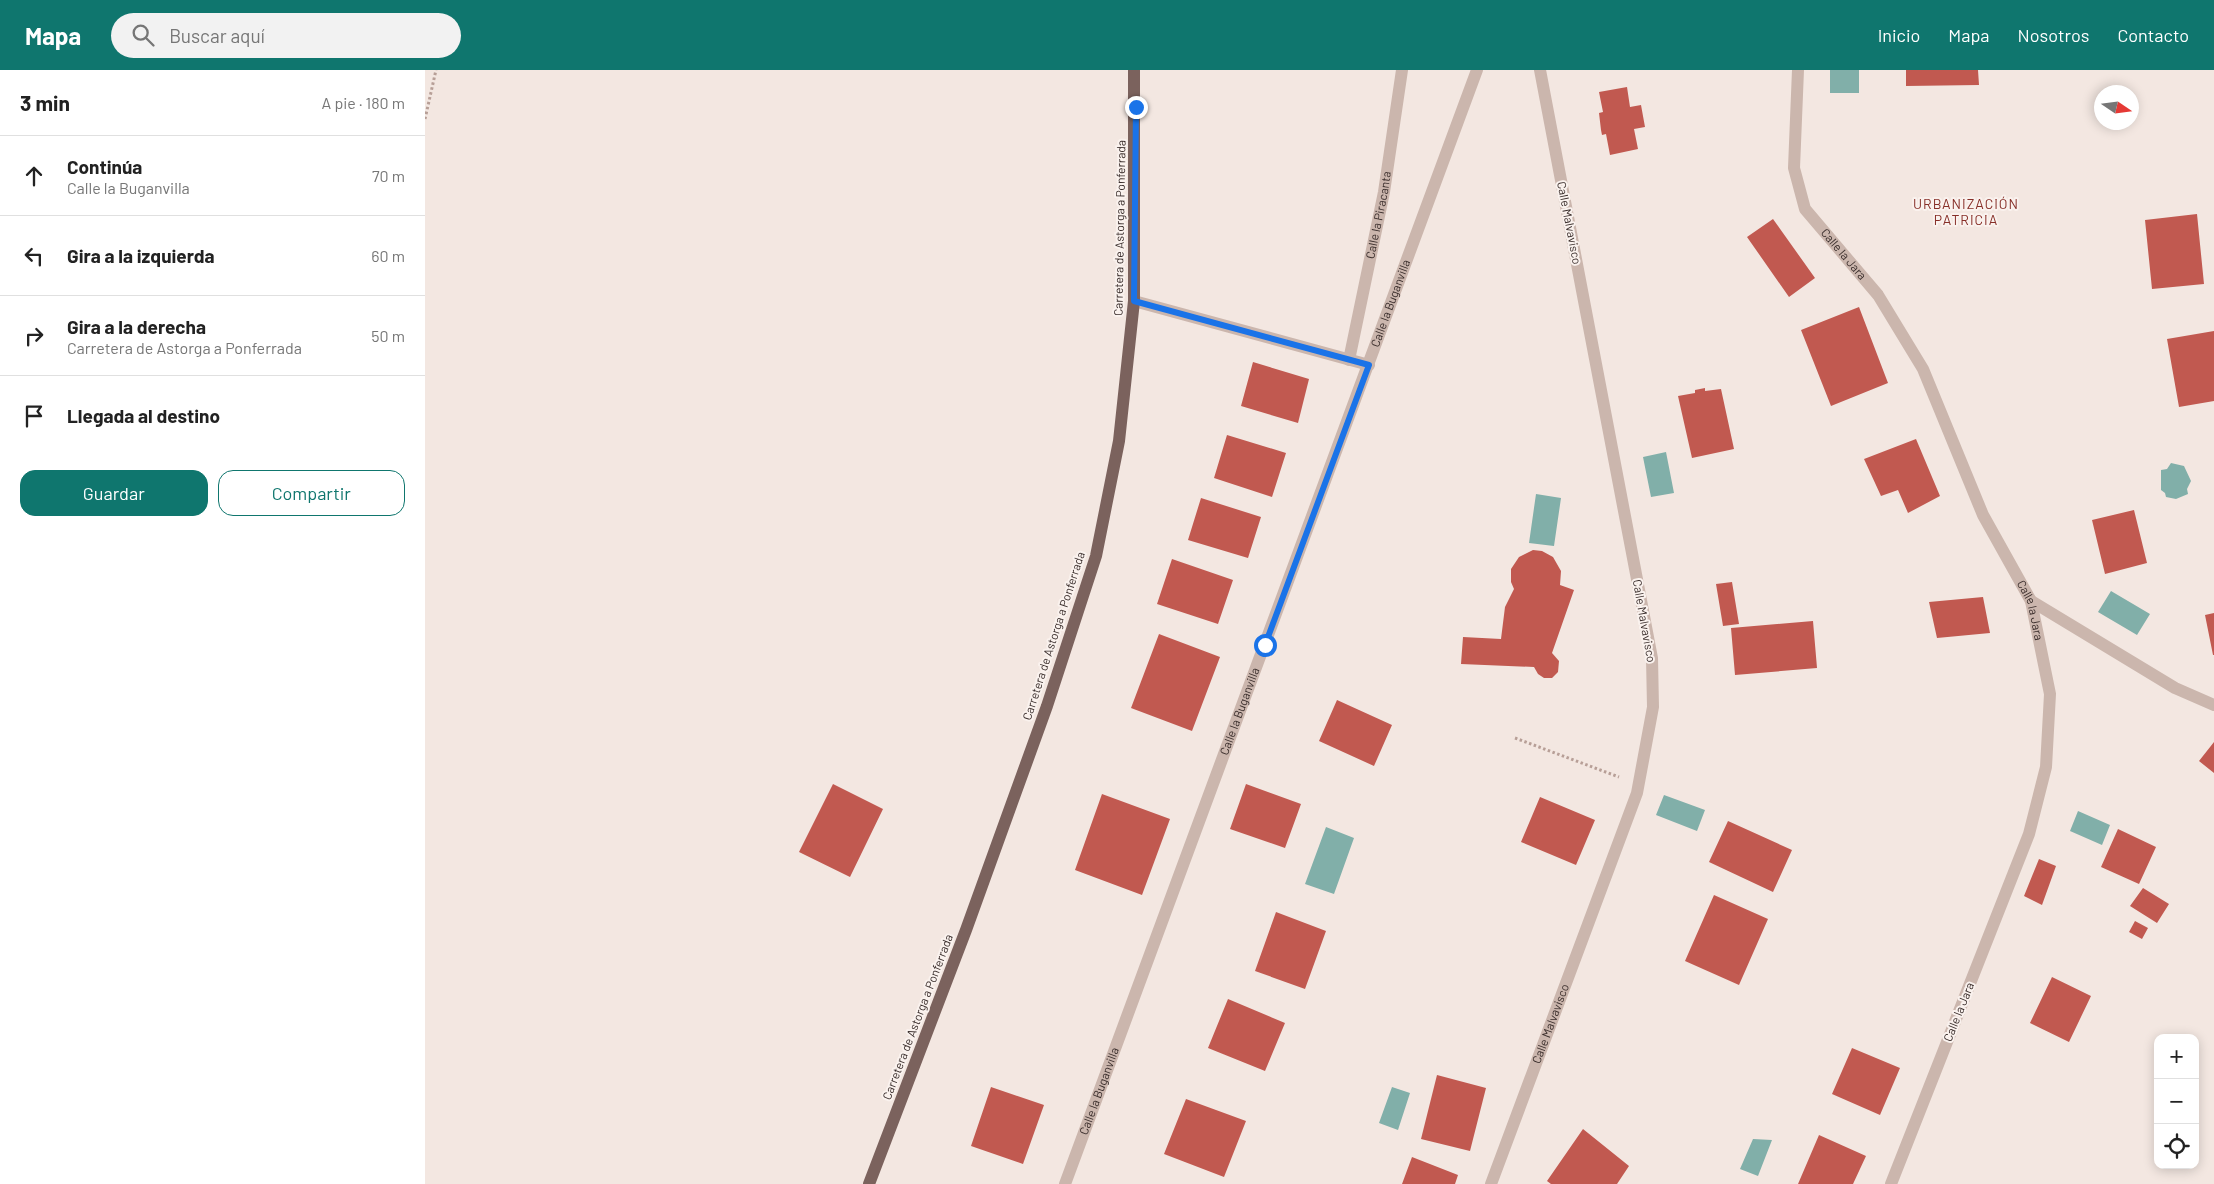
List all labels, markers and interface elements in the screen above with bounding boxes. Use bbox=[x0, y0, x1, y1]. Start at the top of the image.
search box bbox=[111, 13, 461, 58]
text: Mapa bbox=[25, 21, 81, 50]
icon: search bbox=[129, 21, 157, 49]
text: Buscar aquí bbox=[169, 24, 265, 47]
text: Inicio bbox=[1878, 24, 1920, 46]
text: Mapa bbox=[1948, 24, 1990, 46]
text: Nosotros bbox=[2018, 24, 2089, 46]
text: Contacto bbox=[2117, 24, 2189, 46]
north arrow bbox=[2094, 85, 2139, 130]
text: 3 min bbox=[20, 90, 70, 115]
text: A pie · 180 m bbox=[321, 93, 405, 112]
route end bbox=[1125, 96, 1148, 119]
street label: Carretera de Astorga a Ponferrada bbox=[1110, 140, 1128, 316]
text: Continúa bbox=[67, 155, 142, 178]
icon: ahead bbox=[20, 162, 48, 190]
text: 70 m bbox=[372, 166, 405, 185]
street label: Calle la Piracanta bbox=[1362, 170, 1393, 260]
text: Calle la Buganvilla bbox=[67, 178, 190, 197]
street label: Calle Malvavisco bbox=[1555, 180, 1585, 265]
district label: URBANIZACIÓN PATRICIA bbox=[1913, 195, 2019, 228]
street label: Calle la Jara bbox=[1819, 225, 1870, 282]
icon: left bbox=[20, 242, 48, 270]
text: Gira a la izquierda bbox=[67, 244, 215, 267]
text: 60 m bbox=[371, 246, 405, 265]
street label: Calle la Buganvilla bbox=[1367, 257, 1412, 349]
text: Gira a la derecha bbox=[67, 315, 206, 338]
icon: right bbox=[20, 322, 48, 350]
text: 50 m bbox=[371, 326, 405, 345]
text: Carretera de Astorga a Ponferrada bbox=[67, 338, 302, 357]
icon: arrive bbox=[20, 402, 48, 430]
text: Llegada al destino bbox=[67, 404, 220, 427]
button: Guardar bbox=[20, 470, 208, 516]
button: Compartir bbox=[218, 470, 405, 516]
street label: Carretera de Astorga a Ponferrada bbox=[1019, 550, 1087, 722]
street label: Calle la Jara bbox=[2015, 577, 2047, 641]
street label: Calle Malvavisco bbox=[1631, 578, 1659, 663]
route start bbox=[1254, 634, 1277, 657]
street label: Calle la Buganvilla bbox=[1216, 665, 1261, 757]
street label: Carretera de Astorga a Ponferrada bbox=[879, 932, 955, 1101]
street label: Calle la Jara bbox=[1940, 980, 1976, 1043]
street label: Calle Malvavisco bbox=[1529, 982, 1571, 1065]
map controls bbox=[2154, 1034, 2199, 1169]
button: + bbox=[2154, 1034, 2199, 1079]
street label: Calle la Buganvilla bbox=[1076, 1045, 1121, 1136]
button: − bbox=[2154, 1079, 2199, 1124]
button: locate bbox=[2154, 1124, 2199, 1169]

